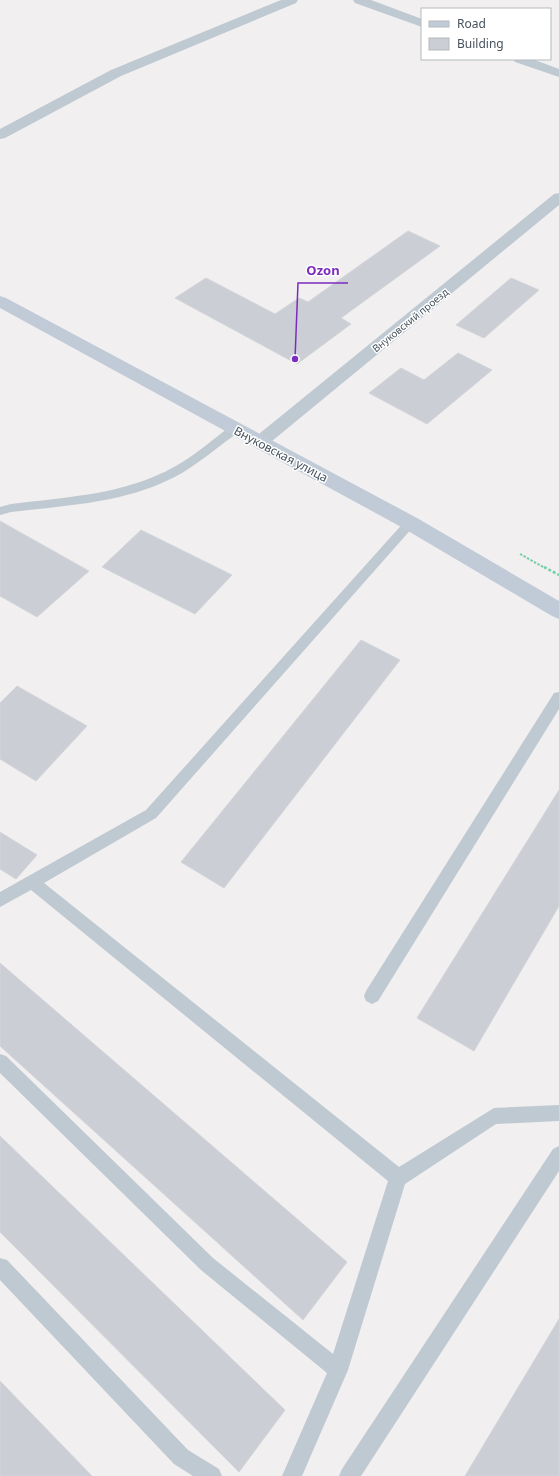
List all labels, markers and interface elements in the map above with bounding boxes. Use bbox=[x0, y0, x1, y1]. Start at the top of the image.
legend bbox=[421, 8, 551, 60]
text: Road bbox=[457, 15, 486, 32]
text: Building bbox=[457, 35, 504, 52]
callout: Ozon bbox=[298, 258, 348, 283]
text: Ozon bbox=[306, 261, 340, 279]
street label: Внуковский проезд bbox=[369, 285, 451, 355]
street label: Внуковская улица bbox=[231, 422, 331, 486]

